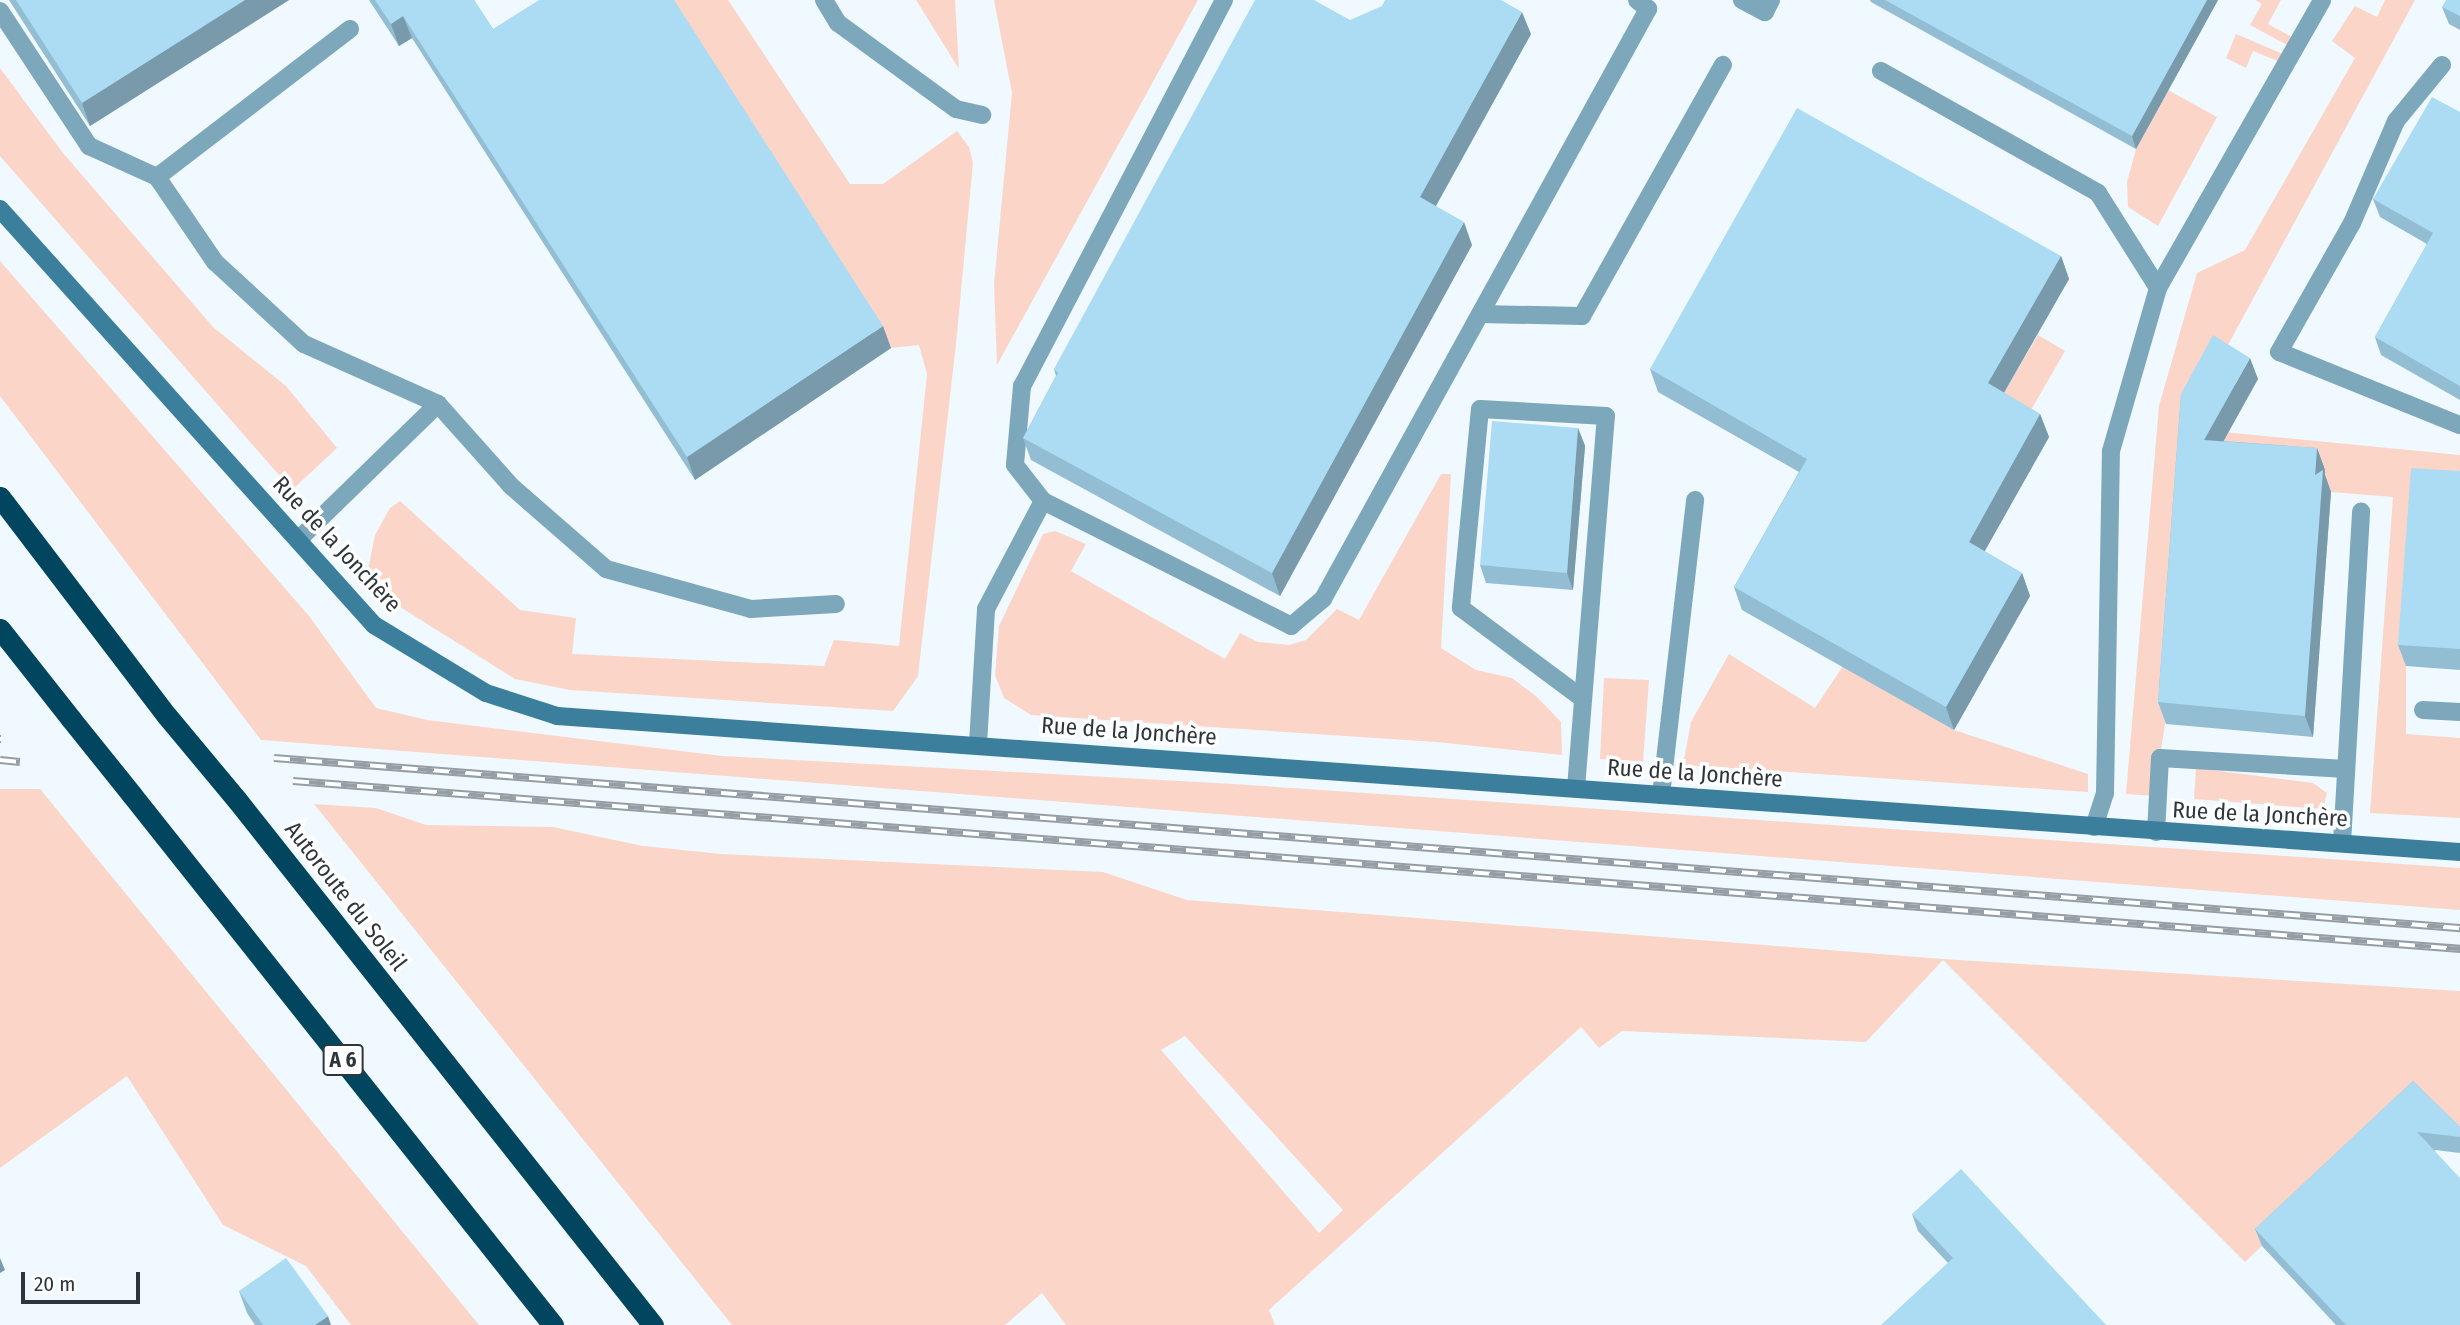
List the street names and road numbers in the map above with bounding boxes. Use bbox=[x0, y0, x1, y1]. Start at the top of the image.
street label: Rue de la Jonchère bbox=[267, 470, 407, 618]
street label: Rue de la Jonchère bbox=[1040, 711, 1218, 751]
street label: Rue de la Jonchère bbox=[1606, 753, 1784, 793]
street label: Rue de la Jonchère bbox=[2172, 796, 2348, 832]
street label: Autoroute du Soleil bbox=[279, 816, 413, 976]
road number: A 6 bbox=[322, 1042, 364, 1078]

